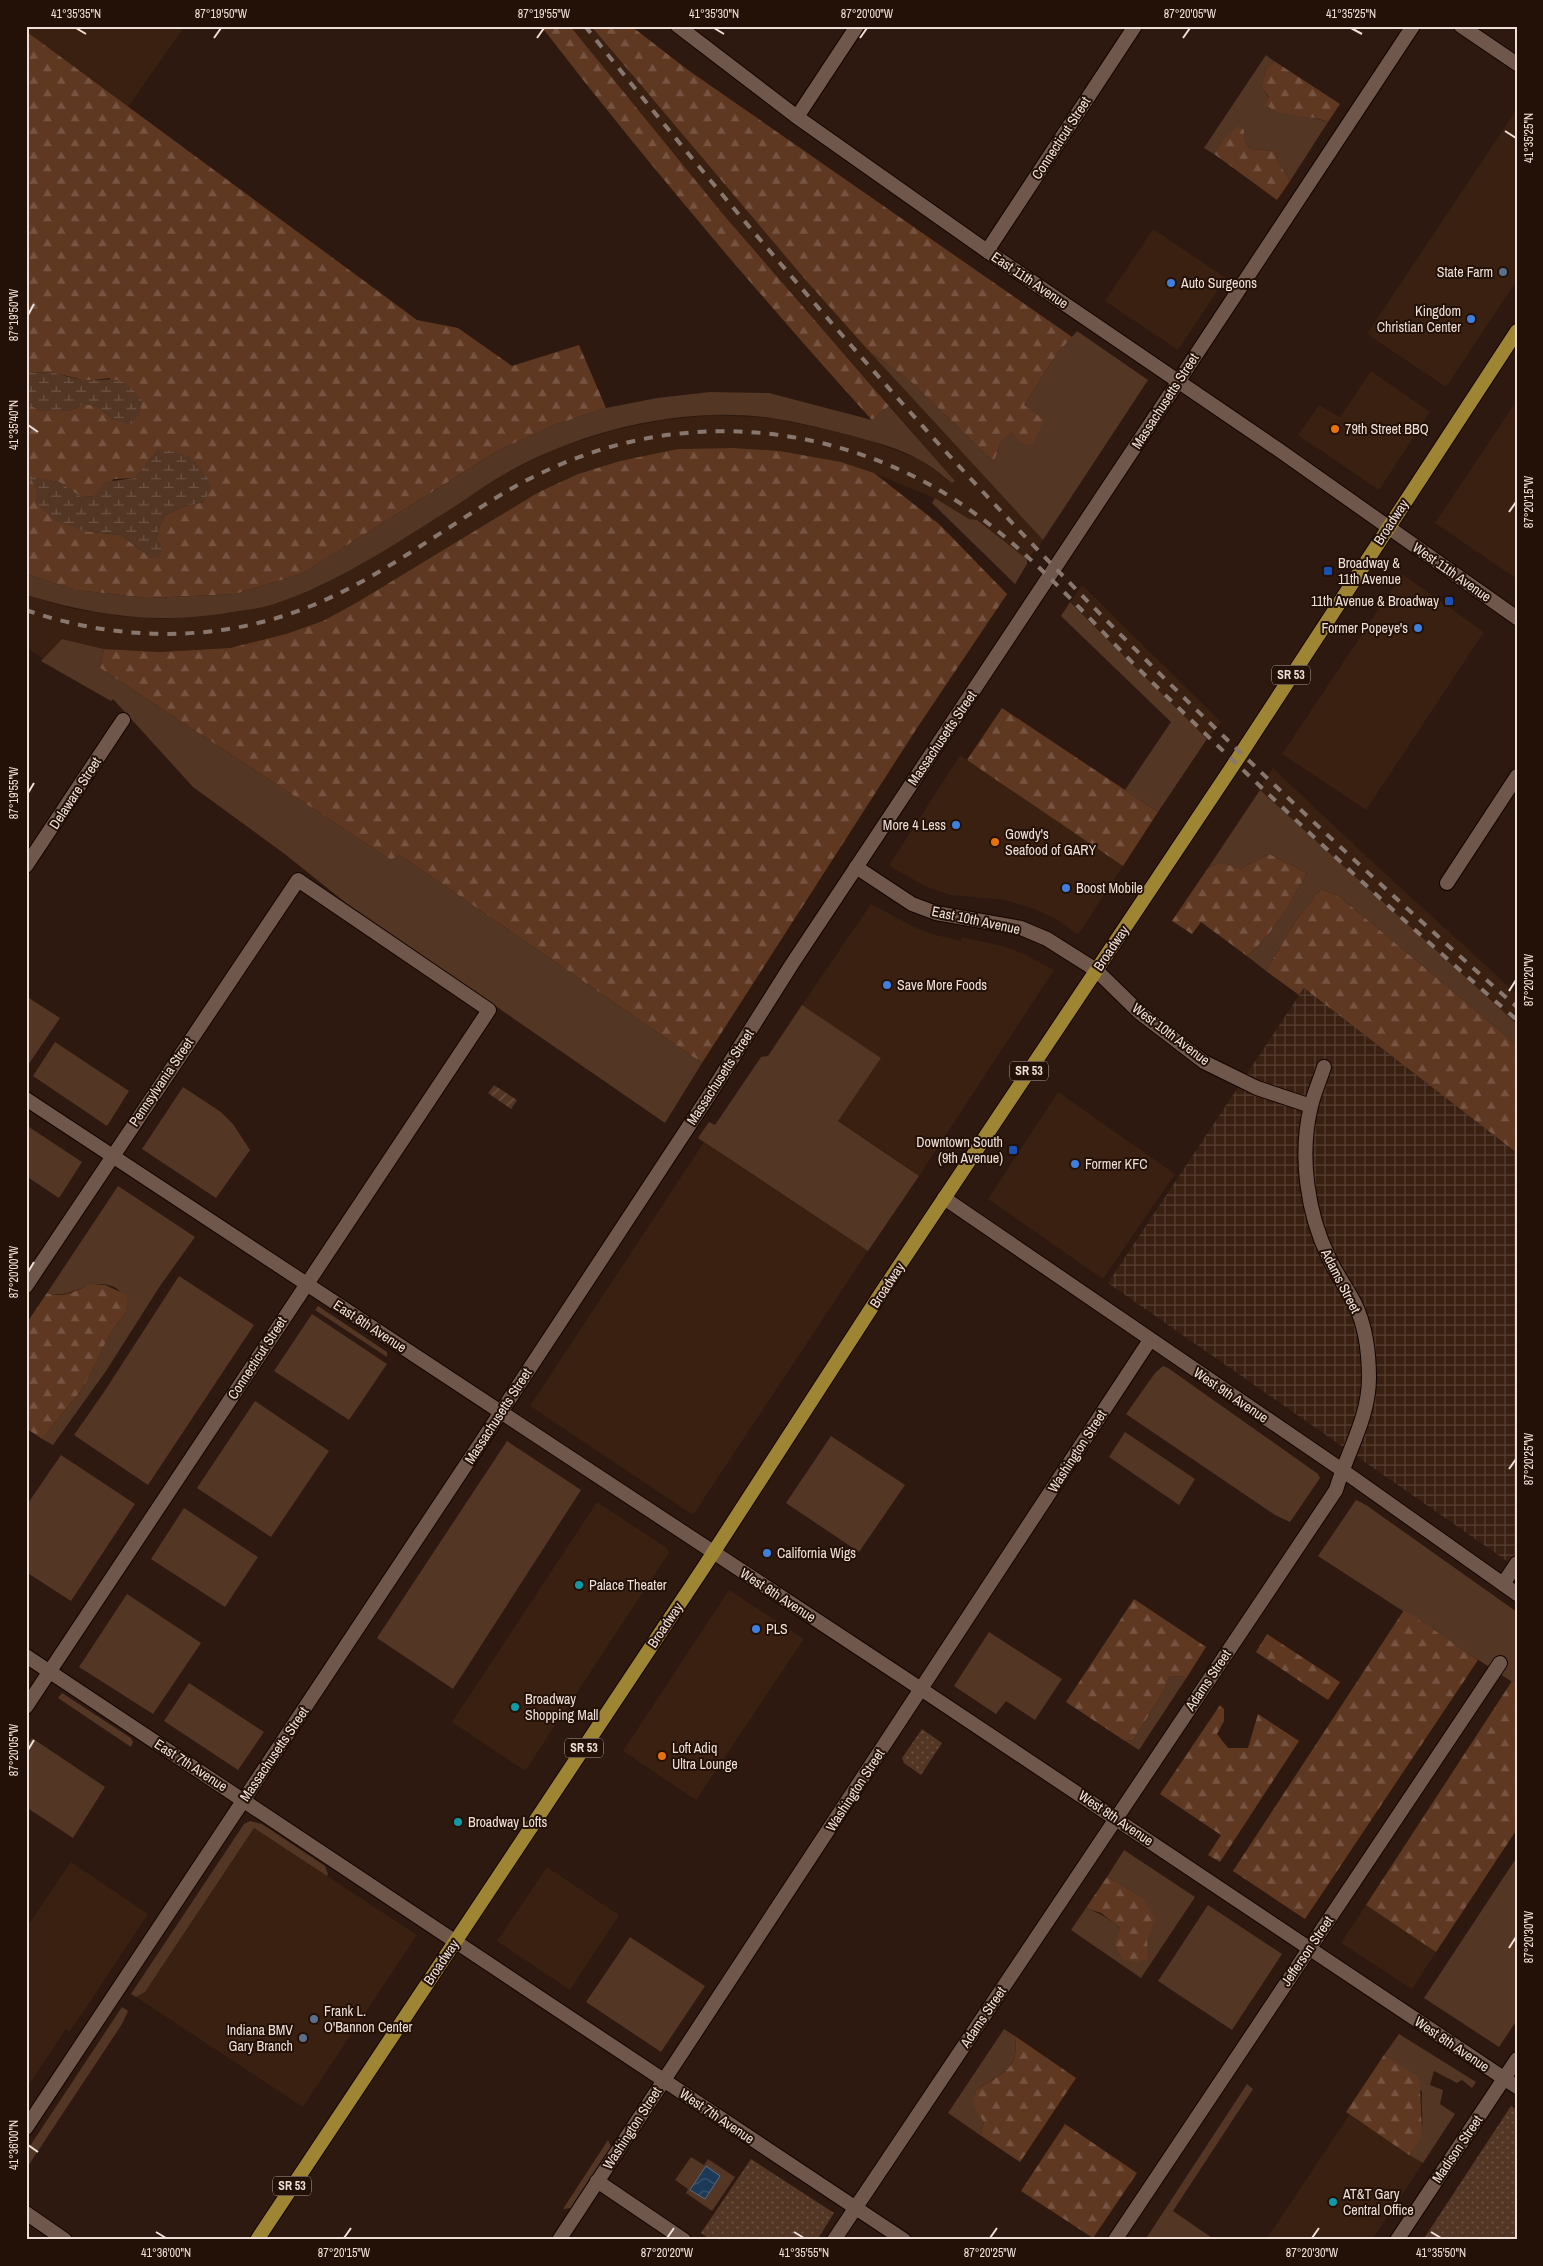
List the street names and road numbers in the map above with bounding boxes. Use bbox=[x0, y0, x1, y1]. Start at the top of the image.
street label: Connecticut Street bbox=[1028, 93, 1094, 183]
street label: East 11th Avenue bbox=[988, 248, 1072, 312]
street label: Massachusetts Street bbox=[1127, 350, 1203, 452]
street label: Broadway bbox=[1370, 495, 1413, 548]
street label: West 11th Avenue bbox=[1409, 538, 1495, 606]
road number: SR 53 bbox=[1272, 666, 1310, 684]
street label: Massachusetts Street bbox=[904, 687, 980, 789]
street label: Delaware Street bbox=[45, 754, 105, 832]
street label: East 10th Avenue bbox=[930, 902, 1022, 938]
street label: Broadway bbox=[1089, 922, 1133, 974]
street label: West 10th Avenue bbox=[1129, 999, 1213, 1069]
street label: Massachusetts Street bbox=[682, 1026, 758, 1128]
street label: Pennsylvania Street bbox=[125, 1034, 197, 1130]
road number: SR 53 bbox=[1010, 1062, 1048, 1080]
street label: Adams Street bbox=[1317, 1245, 1365, 1316]
street label: Broadway bbox=[866, 1258, 909, 1311]
street label: East 8th Avenue bbox=[330, 1296, 410, 1356]
street label: Connecticut Street bbox=[224, 1313, 290, 1403]
street label: West 9th Avenue bbox=[1190, 1363, 1272, 1427]
street label: Massachusetts Street bbox=[460, 1365, 536, 1467]
street label: Washington Street bbox=[1044, 1406, 1110, 1496]
street label: West 8th Avenue bbox=[737, 1564, 819, 1626]
street label: Broadway bbox=[643, 1599, 687, 1651]
street label: Adams Street bbox=[1181, 1646, 1235, 1715]
street label: Massachusetts Street bbox=[236, 1703, 312, 1805]
street label: East 7th Avenue bbox=[151, 1735, 231, 1795]
road number: SR 53 bbox=[565, 1739, 603, 1758]
street label: Washington Street bbox=[822, 1745, 888, 1835]
street label: West 8th Avenue bbox=[1075, 1786, 1157, 1850]
street label: Jefferson Street bbox=[1277, 1912, 1337, 1990]
street label: Broadway bbox=[419, 1936, 463, 1988]
street label: Adams Street bbox=[956, 1983, 1010, 2052]
street label: West 8th Avenue bbox=[1411, 2012, 1493, 2076]
street label: Washington Street bbox=[599, 2083, 665, 2173]
street label: West 7th Avenue bbox=[676, 2084, 758, 2148]
street label: Madison Street bbox=[1428, 2112, 1486, 2186]
road number: SR 53 bbox=[273, 2176, 311, 2196]

